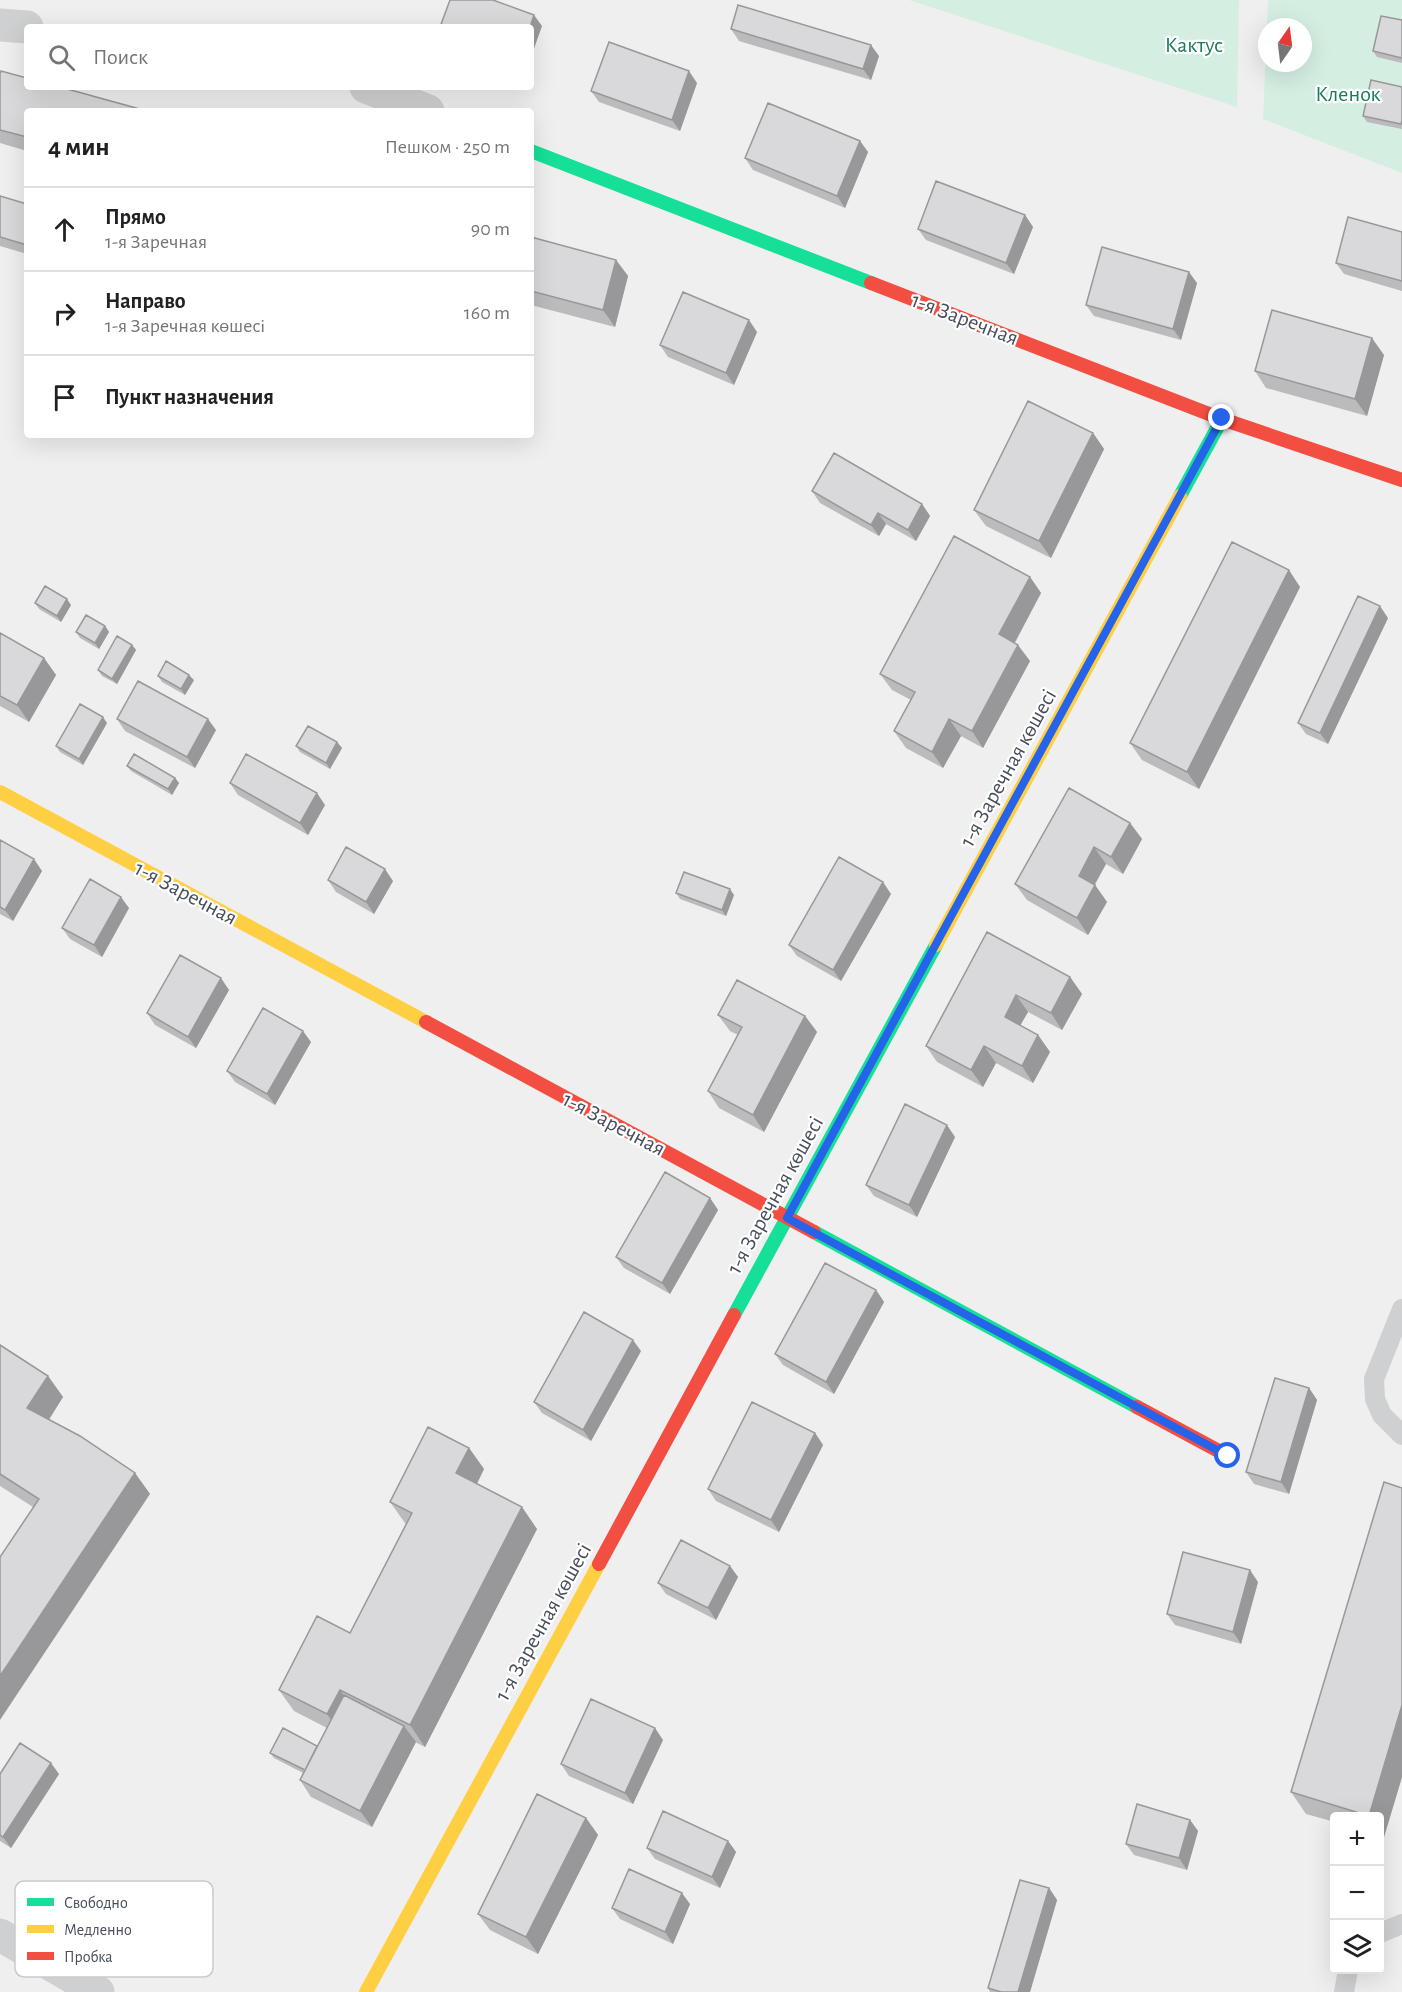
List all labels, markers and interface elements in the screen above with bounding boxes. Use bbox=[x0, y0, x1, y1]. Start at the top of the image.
north arrow bbox=[1258, 18, 1312, 72]
search box bbox=[24, 24, 534, 90]
park label: Кактус bbox=[1165, 34, 1223, 56]
icon: search bbox=[45, 41, 78, 74]
text: Поиск bbox=[93, 46, 148, 68]
park label: Кленок bbox=[1315, 83, 1381, 105]
text: 4 мин bbox=[48, 134, 110, 160]
text: Пешком · 250 m bbox=[385, 137, 510, 157]
text: Прямо bbox=[105, 206, 166, 228]
icon: ahead bbox=[48, 213, 81, 246]
text: 90 m bbox=[471, 219, 510, 239]
text: 1-я Заречная bbox=[105, 232, 207, 252]
street label: 1-я Заречная bbox=[909, 289, 1021, 349]
text: Направо bbox=[105, 290, 186, 312]
icon: right bbox=[48, 297, 81, 330]
text: 160 m bbox=[464, 303, 510, 323]
text: 1-я Заречная көшесі bbox=[105, 316, 265, 336]
icon: arrive bbox=[48, 381, 81, 414]
text: Пункт назначения bbox=[105, 386, 274, 408]
route end bbox=[1208, 404, 1234, 430]
street label: 1-я Заречная көшесі bbox=[956, 686, 1060, 850]
street label: 1-я Заречная bbox=[131, 857, 241, 929]
street label: 1-я Заречная bbox=[559, 1088, 669, 1160]
street label: 1-я Заречная көшесі bbox=[723, 1113, 827, 1277]
route start bbox=[1214, 1442, 1240, 1468]
street label: 1-я Заречная көшесі bbox=[491, 1540, 595, 1704]
map controls bbox=[1330, 1812, 1384, 1974]
button: + bbox=[1330, 1812, 1384, 1866]
button: − bbox=[1330, 1866, 1384, 1920]
legend bbox=[15, 1881, 213, 1977]
text: Свободно bbox=[64, 1895, 128, 1911]
button: layers bbox=[1330, 1920, 1384, 1974]
text: Медленно bbox=[64, 1922, 132, 1938]
text: Пробка bbox=[64, 1949, 113, 1965]

